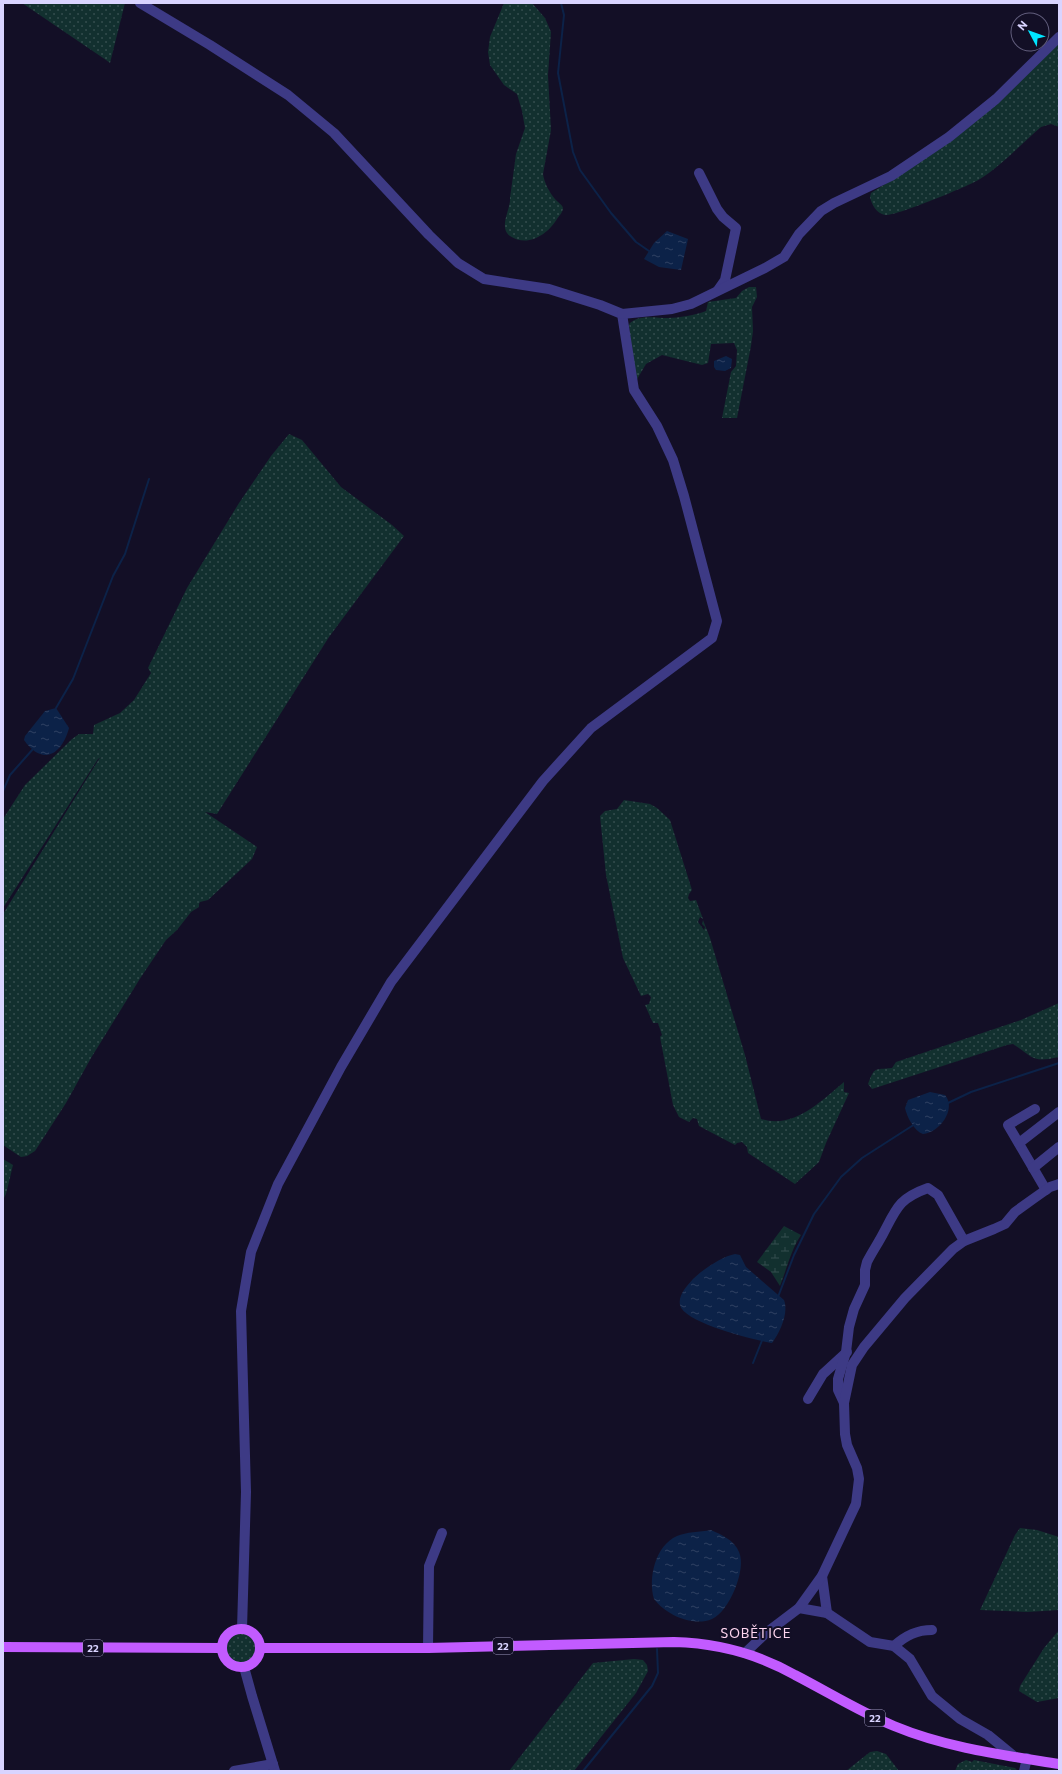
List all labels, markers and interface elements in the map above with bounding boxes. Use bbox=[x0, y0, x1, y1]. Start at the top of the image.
north arrow bbox=[1010, 12, 1050, 52]
text: N bbox=[1014, 18, 1030, 32]
district label: SOBĚTICE bbox=[721, 1624, 791, 1641]
road number: 22 bbox=[493, 1638, 513, 1654]
road number: 22 bbox=[83, 1640, 103, 1656]
road number: 22 bbox=[865, 1710, 885, 1726]

